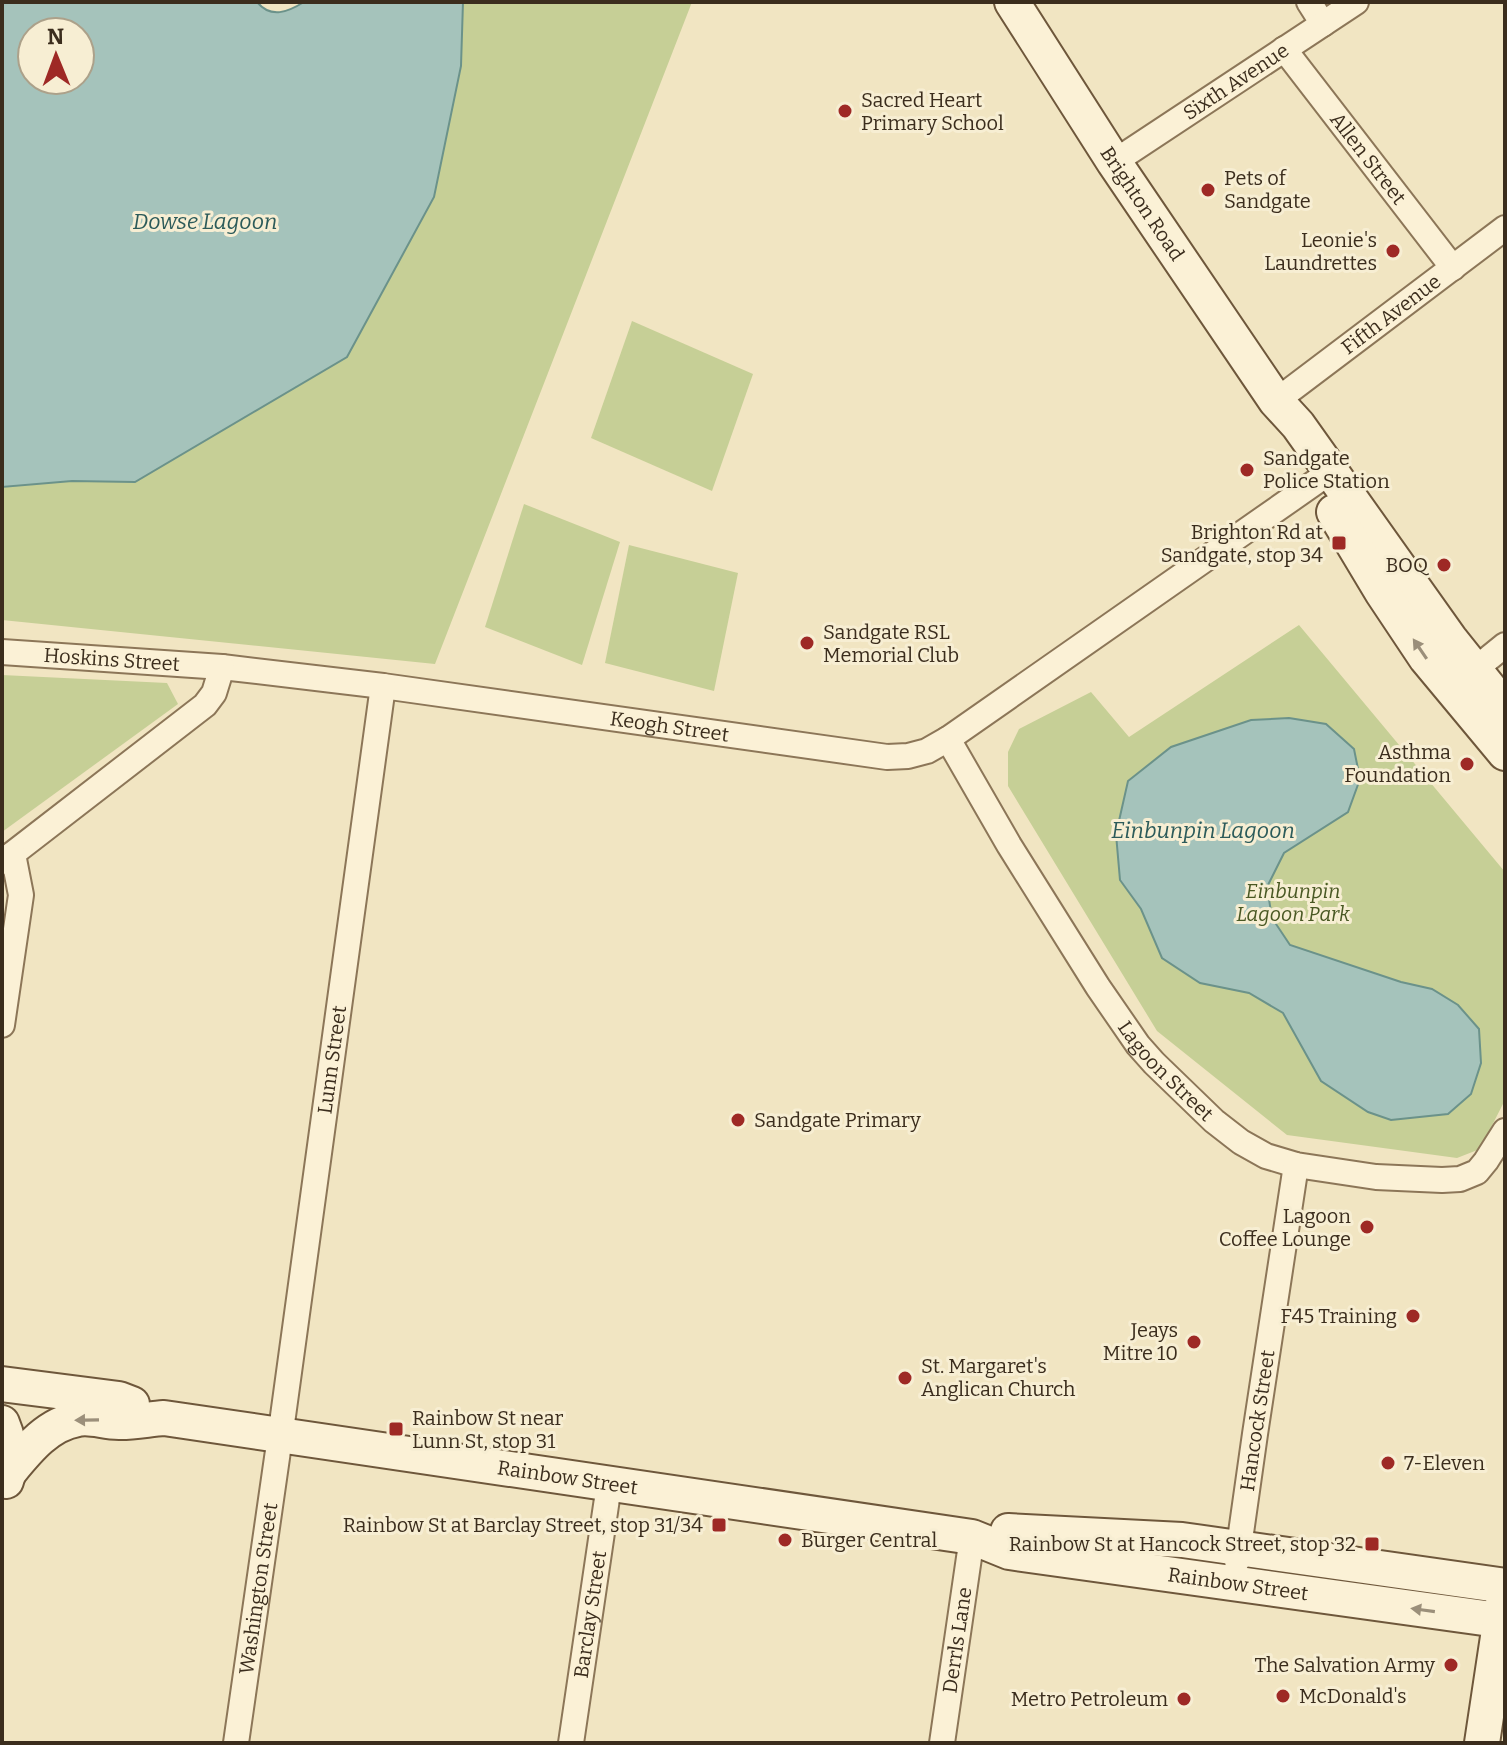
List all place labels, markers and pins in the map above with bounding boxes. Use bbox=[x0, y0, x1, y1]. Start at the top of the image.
place label: Sacred Heart Primary School bbox=[861, 88, 1004, 135]
marker: Sacred Heart Primary School bbox=[836, 102, 854, 120]
place label: Pets of Sandgate bbox=[1224, 166, 1311, 213]
marker: Pets of Sandgate bbox=[1199, 181, 1217, 199]
place label: Leonie's Laundrettes bbox=[1264, 228, 1377, 275]
marker: Leonie's Laundrettes bbox=[1384, 242, 1402, 260]
place label: Sandgate Police Station bbox=[1263, 446, 1390, 493]
marker: Sandgate Police Station bbox=[1238, 461, 1256, 479]
place label: Brighton Rd at Sandgate, stop 34 bbox=[1161, 520, 1323, 567]
marker: Brighton Rd at Sandgate, stop 34 bbox=[1330, 534, 1348, 552]
place label: BOQ bbox=[1386, 553, 1430, 577]
marker: BOQ bbox=[1435, 556, 1453, 574]
place label: Sandgate RSL Memorial Club bbox=[823, 620, 959, 667]
marker: Sandgate RSL Memorial Club bbox=[798, 634, 816, 652]
place label: Asthma Foundation bbox=[1344, 740, 1451, 787]
marker: Asthma Foundation bbox=[1458, 755, 1476, 773]
place label: Sandgate Primary bbox=[754, 1108, 921, 1132]
marker: Sandgate Primary bbox=[729, 1111, 747, 1129]
place label: Lagoon Coffee Lounge bbox=[1219, 1204, 1351, 1251]
marker: Lagoon Coffee Lounge bbox=[1358, 1218, 1376, 1236]
place label: F45 Training bbox=[1281, 1304, 1397, 1328]
marker: F45 Training bbox=[1404, 1307, 1422, 1325]
place label: Jeays Mitre 10 bbox=[1103, 1318, 1178, 1365]
marker: Jeays Mitre 10 bbox=[1185, 1333, 1203, 1351]
place label: St. Margaret's Anglican Church bbox=[921, 1354, 1076, 1401]
marker: St. Margaret's Anglican Church bbox=[896, 1369, 914, 1387]
place label: Rainbow St near Lunn St, stop 31 bbox=[412, 1406, 564, 1453]
marker: Rainbow St near Lunn St, stop 31 bbox=[387, 1420, 405, 1438]
place label: 7-Eleven bbox=[1404, 1451, 1485, 1475]
marker: 7-Eleven bbox=[1379, 1454, 1397, 1472]
place label: Rainbow St at Barclay Street, stop 31/34 bbox=[343, 1513, 703, 1537]
marker: Rainbow St at Barclay Street, stop 31/34 bbox=[710, 1516, 728, 1534]
place label: Burger Central bbox=[801, 1528, 937, 1552]
marker: Burger Central bbox=[776, 1531, 794, 1549]
place label: Rainbow St at Hancock Street, stop 32 bbox=[1009, 1532, 1356, 1556]
marker: Rainbow St at Hancock Street, stop 32 bbox=[1363, 1535, 1381, 1553]
place label: The Salvation Army bbox=[1254, 1653, 1435, 1677]
marker: The Salvation Army bbox=[1442, 1656, 1460, 1674]
place label: McDonald's bbox=[1299, 1684, 1406, 1708]
place label: Metro Petroleum bbox=[1011, 1687, 1168, 1711]
marker: McDonald's bbox=[1274, 1687, 1292, 1705]
marker: Metro Petroleum bbox=[1175, 1690, 1193, 1708]

